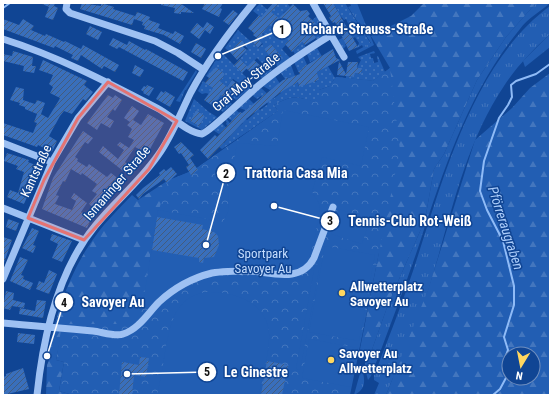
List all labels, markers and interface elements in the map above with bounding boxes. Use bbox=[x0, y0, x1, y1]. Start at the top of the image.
callout: Richard-Strauss-Straße bbox=[272, 16, 441, 42]
text: Richard-Strauss-Straße bbox=[301, 21, 434, 37]
text: 1 bbox=[279, 23, 285, 37]
street label: Graf-Moy-Straße bbox=[209, 49, 283, 115]
street label: Kantstraße bbox=[17, 142, 55, 200]
street label: Ismaninger Straße bbox=[81, 143, 153, 223]
callout: Trattoria Casa Mia bbox=[216, 160, 355, 186]
text: Trattoria Casa Mia bbox=[244, 165, 348, 181]
text: 2 bbox=[223, 167, 229, 181]
water label: Pförreraugraben bbox=[485, 184, 527, 272]
callout: Tennis-Club Rot-Weiß bbox=[320, 208, 479, 234]
text: Tennis-Club Rot-Weiß bbox=[348, 213, 472, 229]
text: 3 bbox=[327, 214, 333, 228]
park label: Sportpark Savoyer Au bbox=[235, 246, 291, 276]
place label: Allwetterplatz Savoyer Au bbox=[350, 279, 423, 309]
marker: Allwetterplatz Savoyer Au bbox=[337, 288, 347, 298]
callout: Savoyer Au bbox=[54, 289, 153, 315]
text: Savoyer Au bbox=[82, 294, 145, 310]
text: 4 bbox=[61, 296, 67, 310]
place label: Savoyer Au Allwetterplatz bbox=[339, 346, 412, 376]
north arrow bbox=[501, 346, 541, 386]
marker: Savoyer Au Allwetterplatz bbox=[326, 355, 336, 365]
callout: Le Ginestre bbox=[197, 359, 296, 385]
text: Le Ginestre bbox=[224, 364, 288, 380]
text: 5 bbox=[204, 365, 210, 379]
text: N bbox=[515, 368, 524, 382]

